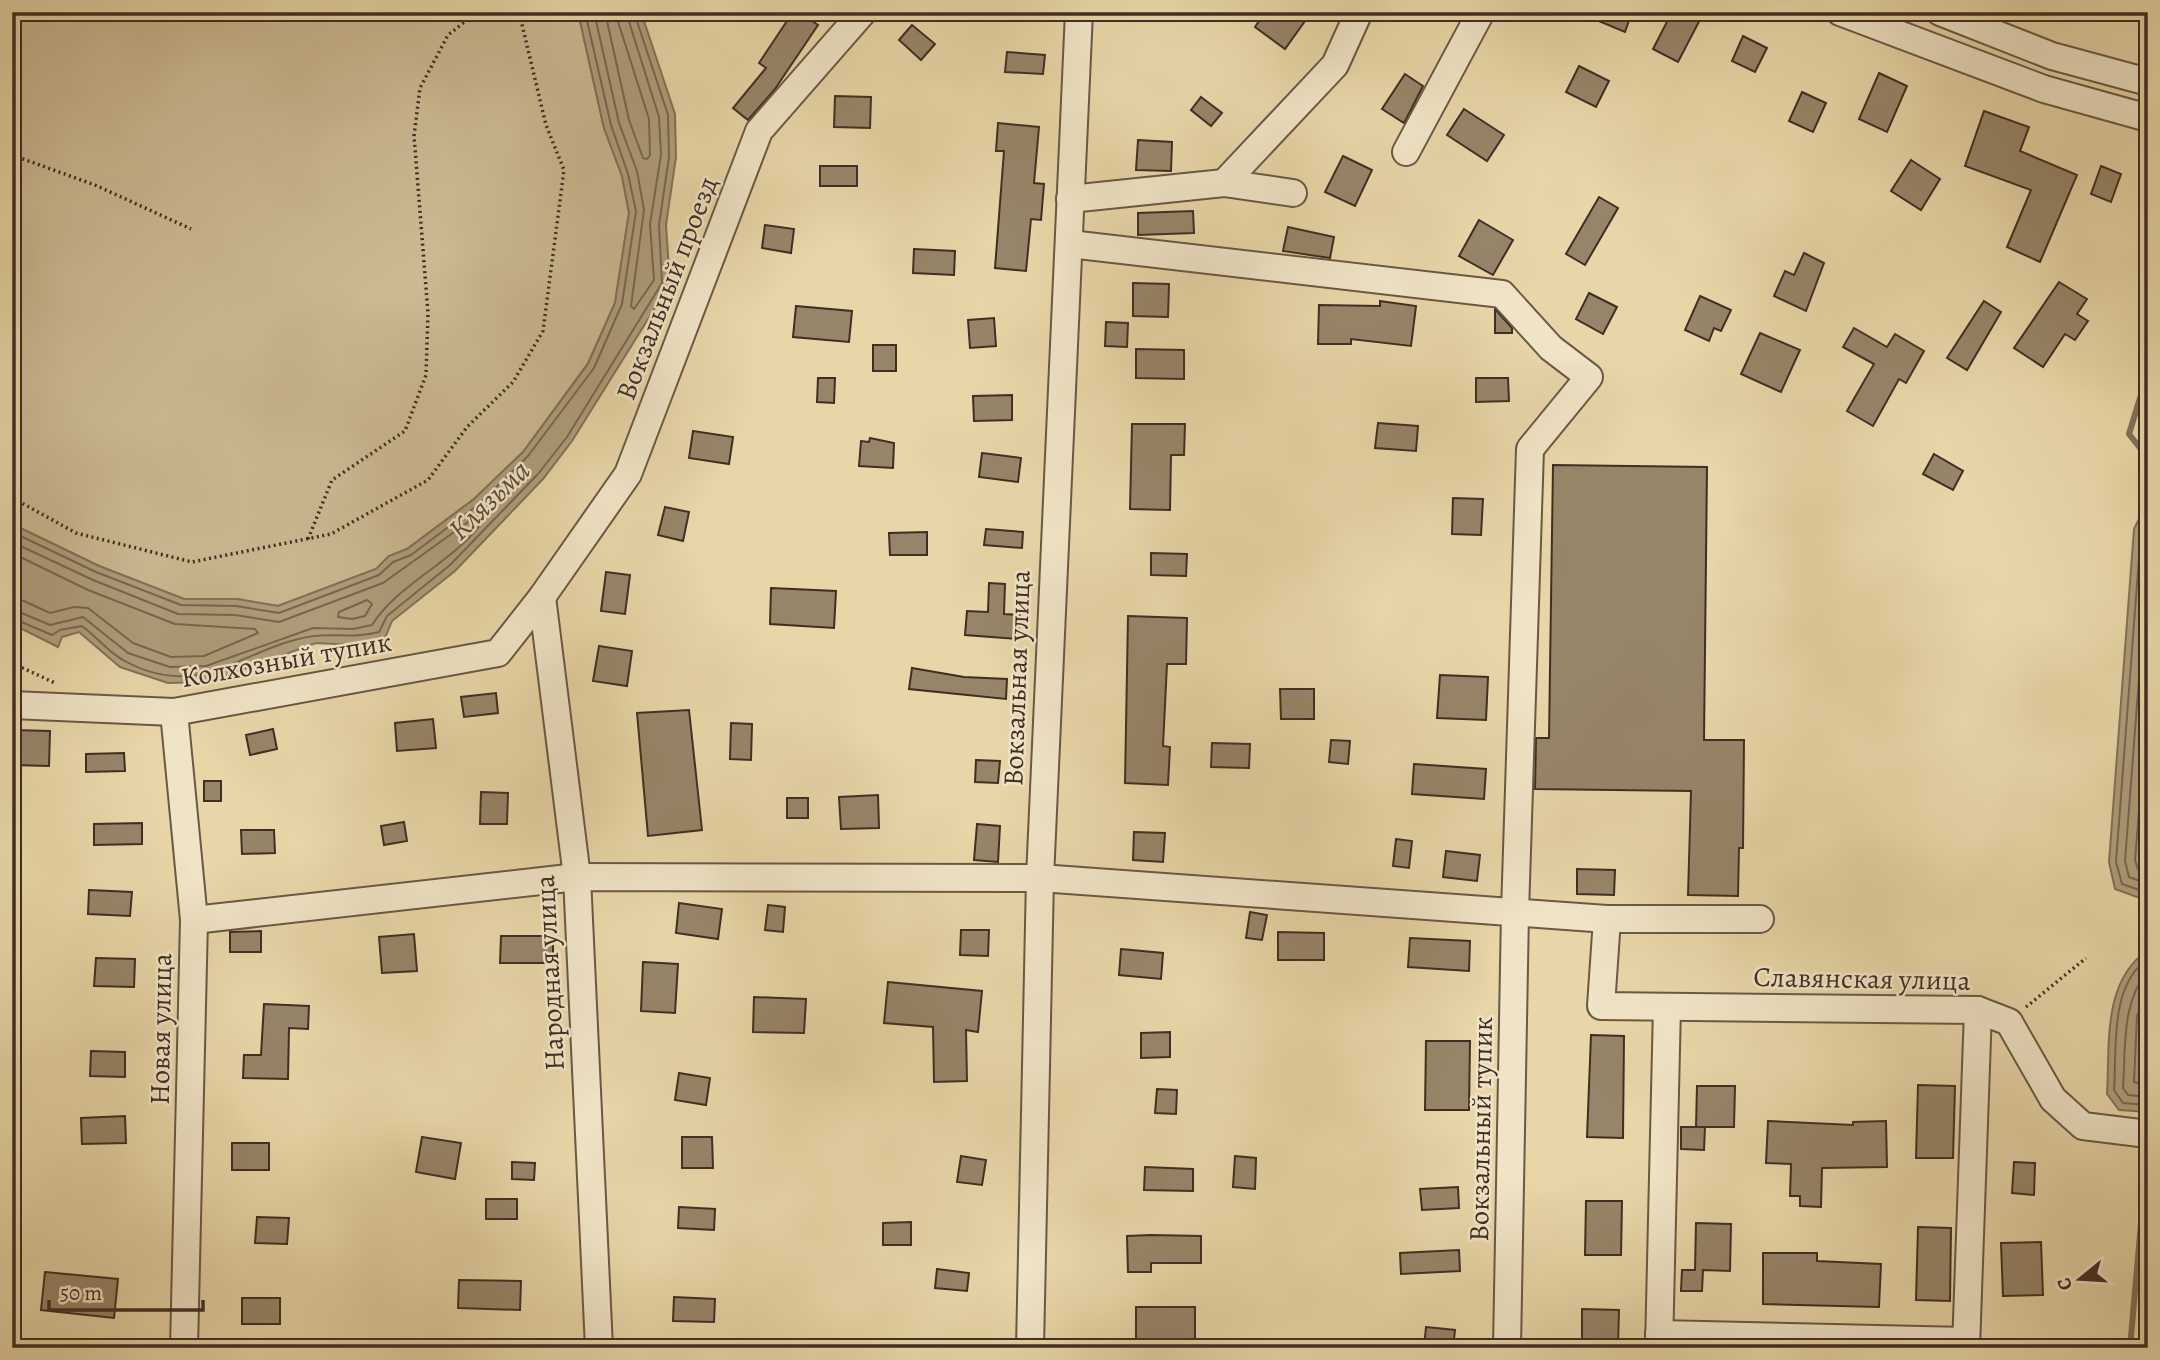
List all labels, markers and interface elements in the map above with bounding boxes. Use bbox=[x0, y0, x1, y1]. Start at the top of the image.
street label: Вокзальный проезд bbox=[607, 171, 727, 406]
water label: Клязьма bbox=[439, 451, 539, 549]
street label: Вокзальная улица bbox=[994, 569, 1040, 787]
street label: Колхозный тупик bbox=[178, 623, 395, 697]
street label: Народная улица bbox=[526, 874, 574, 1072]
street label: Новая улица bbox=[141, 953, 181, 1105]
street label: Славянская улица bbox=[1753, 958, 1971, 1000]
street label: Вокзальный тупик bbox=[1460, 1016, 1502, 1242]
north arrow bbox=[2044, 1244, 2114, 1314]
scale bar bbox=[49, 1269, 203, 1313]
text: С bbox=[2051, 1274, 2079, 1294]
text: 50 m bbox=[60, 1279, 102, 1307]

